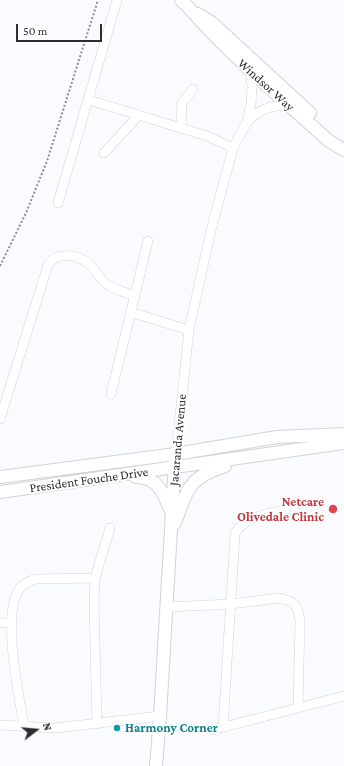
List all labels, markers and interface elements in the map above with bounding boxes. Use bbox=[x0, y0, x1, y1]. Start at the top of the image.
scale bar bbox=[18, 16, 104, 42]
text: 50 m bbox=[23, 24, 47, 38]
street label: Windsor Way bbox=[234, 55, 298, 115]
street label: Jacaranda Avenue bbox=[166, 393, 190, 487]
street label: President Fouche Drive bbox=[29, 464, 149, 496]
place label: Netcare Olivedale Clinic bbox=[237, 494, 324, 525]
marker: Netcare Olivedale Clinic bbox=[327, 503, 339, 515]
north arrow bbox=[16, 710, 56, 750]
place label: Harmony Corner bbox=[125, 720, 218, 736]
text: N bbox=[41, 721, 54, 732]
marker: Harmony Corner bbox=[112, 723, 122, 733]

